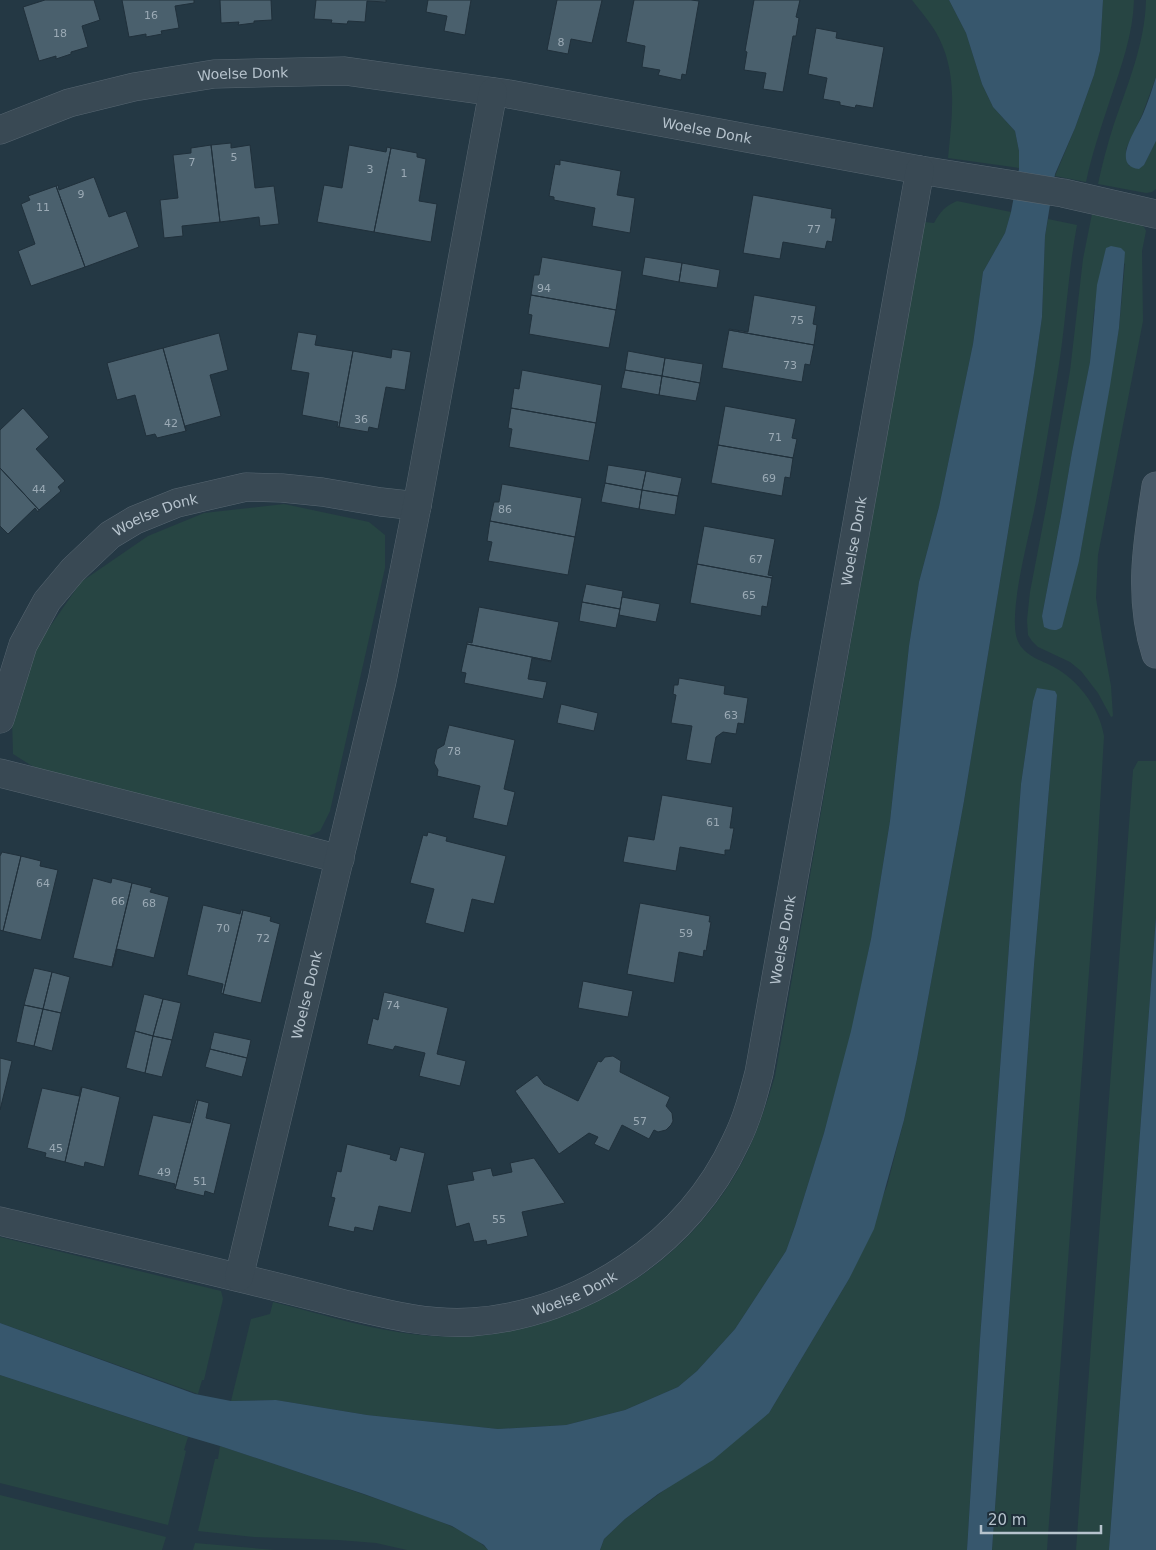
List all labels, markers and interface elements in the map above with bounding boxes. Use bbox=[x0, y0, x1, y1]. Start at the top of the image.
house number: 16 bbox=[144, 9, 158, 22]
house number: 18 bbox=[53, 27, 67, 40]
house number: 8 bbox=[558, 36, 565, 49]
street label: Woelse Donk bbox=[196, 64, 289, 85]
street label: Woelse Donk bbox=[661, 114, 754, 147]
house number: 5 bbox=[231, 151, 238, 164]
house number: 7 bbox=[189, 156, 196, 169]
house number: 3 bbox=[367, 163, 374, 176]
house number: 1 bbox=[401, 167, 408, 180]
house number: 9 bbox=[78, 188, 85, 201]
house number: 11 bbox=[36, 201, 50, 214]
house number: 77 bbox=[807, 223, 821, 236]
house number: 94 bbox=[537, 282, 551, 295]
house number: 75 bbox=[790, 314, 804, 327]
house number: 73 bbox=[783, 359, 797, 372]
house number: 36 bbox=[354, 413, 368, 426]
house number: 42 bbox=[164, 417, 178, 430]
house number: 71 bbox=[768, 431, 782, 444]
house number: 69 bbox=[762, 472, 776, 485]
house number: 44 bbox=[32, 483, 46, 496]
street label: Woelse Donk bbox=[110, 490, 200, 540]
street label: Woelse Donk bbox=[838, 494, 870, 587]
house number: 86 bbox=[498, 503, 512, 516]
house number: 67 bbox=[749, 553, 763, 566]
house number: 65 bbox=[742, 589, 756, 602]
house number: 63 bbox=[724, 709, 738, 722]
house number: 78 bbox=[447, 745, 461, 758]
house number: 61 bbox=[706, 816, 720, 829]
house number: 64 bbox=[36, 877, 50, 890]
street label: Woelse Donk bbox=[767, 893, 799, 986]
house number: 66 bbox=[111, 895, 125, 908]
house number: 68 bbox=[142, 897, 156, 910]
house number: 70 bbox=[216, 922, 230, 935]
house number: 59 bbox=[679, 927, 693, 940]
house number: 72 bbox=[256, 932, 270, 945]
street label: Woelse Donk bbox=[288, 948, 325, 1041]
house number: 74 bbox=[386, 999, 400, 1012]
house number: 57 bbox=[633, 1115, 647, 1128]
house number: 45 bbox=[49, 1142, 63, 1155]
house number: 49 bbox=[157, 1166, 171, 1179]
house number: 51 bbox=[193, 1175, 207, 1188]
house number: 55 bbox=[492, 1213, 506, 1226]
street label: Woelse Donk bbox=[531, 1267, 621, 1319]
scale bar bbox=[981, 1502, 1101, 1534]
text: 20 m bbox=[988, 1511, 1026, 1529]

